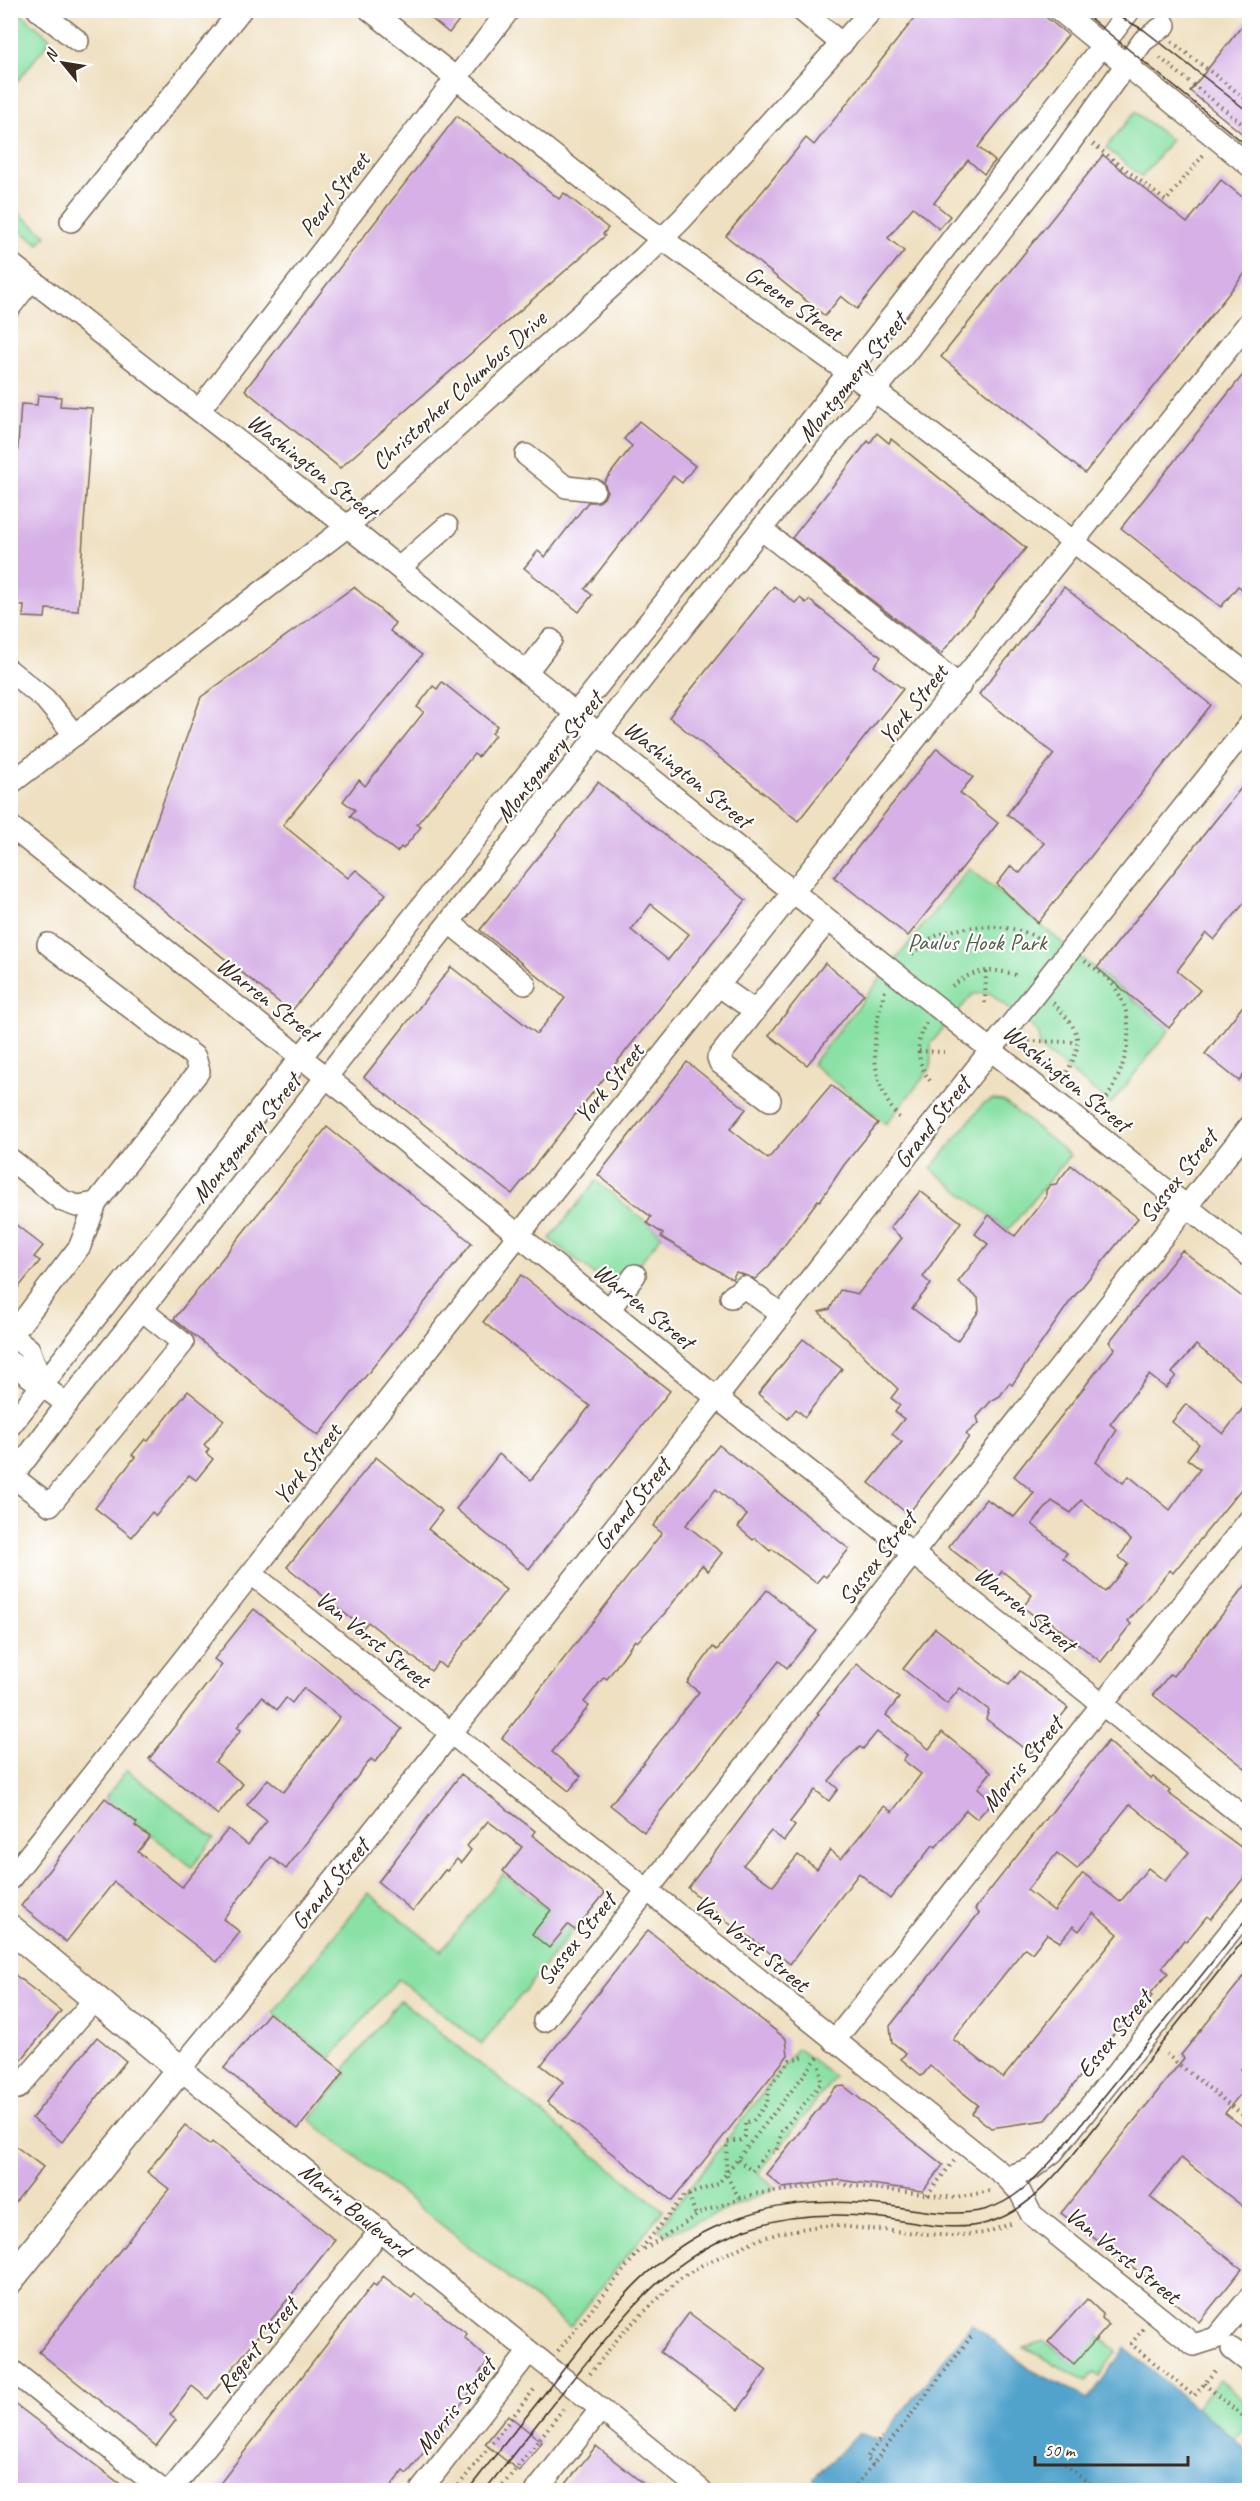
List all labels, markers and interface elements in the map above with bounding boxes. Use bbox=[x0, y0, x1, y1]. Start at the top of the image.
north arrow bbox=[33, 33, 93, 93]
text: N bbox=[40, 44, 64, 65]
street label: Pearl Street bbox=[292, 144, 377, 242]
street label: Greene Street bbox=[739, 259, 850, 349]
street label: Christopher Columbus Drive bbox=[365, 302, 554, 476]
street label: Montgomery Street bbox=[791, 304, 915, 448]
street label: Washington Street bbox=[241, 406, 385, 528]
street label: York Street bbox=[872, 656, 956, 750]
street label: Montgomery Street bbox=[489, 683, 611, 828]
street label: Washington Street bbox=[618, 713, 760, 837]
park label: Paulus Hook Park bbox=[908, 927, 1049, 957]
street label: Warren Street bbox=[211, 950, 328, 1050]
street label: Washington Street bbox=[997, 1017, 1139, 1141]
street label: York Street bbox=[568, 1035, 652, 1129]
street label: Montgomery Street bbox=[185, 1065, 309, 1209]
street label: Grand Street bbox=[887, 1068, 979, 1174]
street label: Sussex Street bbox=[1132, 1121, 1226, 1229]
street label: Warren Street bbox=[587, 1256, 703, 1358]
street label: York Street bbox=[266, 1416, 349, 1510]
street label: Grand Street bbox=[587, 1450, 679, 1556]
street label: Sussex Street bbox=[831, 1503, 925, 1611]
street label: Warren Street bbox=[968, 1559, 1084, 1661]
street label: Van Vorst Street bbox=[310, 1584, 438, 1696]
street label: Morris Street bbox=[975, 1708, 1071, 1818]
street label: Grand Street bbox=[284, 1830, 378, 1936]
street label: Sussex Street bbox=[530, 1884, 624, 1991]
street label: Van Vorst Street bbox=[689, 1888, 817, 2000]
street label: Essex Street bbox=[1070, 1982, 1160, 2084]
street label: Marin Boulevard bbox=[293, 2156, 420, 2266]
street label: Van Vorst Street bbox=[1060, 2200, 1188, 2312]
street label: Regent Street bbox=[210, 2289, 306, 2399]
street label: Morris Street bbox=[408, 2350, 504, 2460]
scale bar bbox=[1035, 2429, 1188, 2467]
text: 50 m bbox=[1044, 2439, 1077, 2461]

